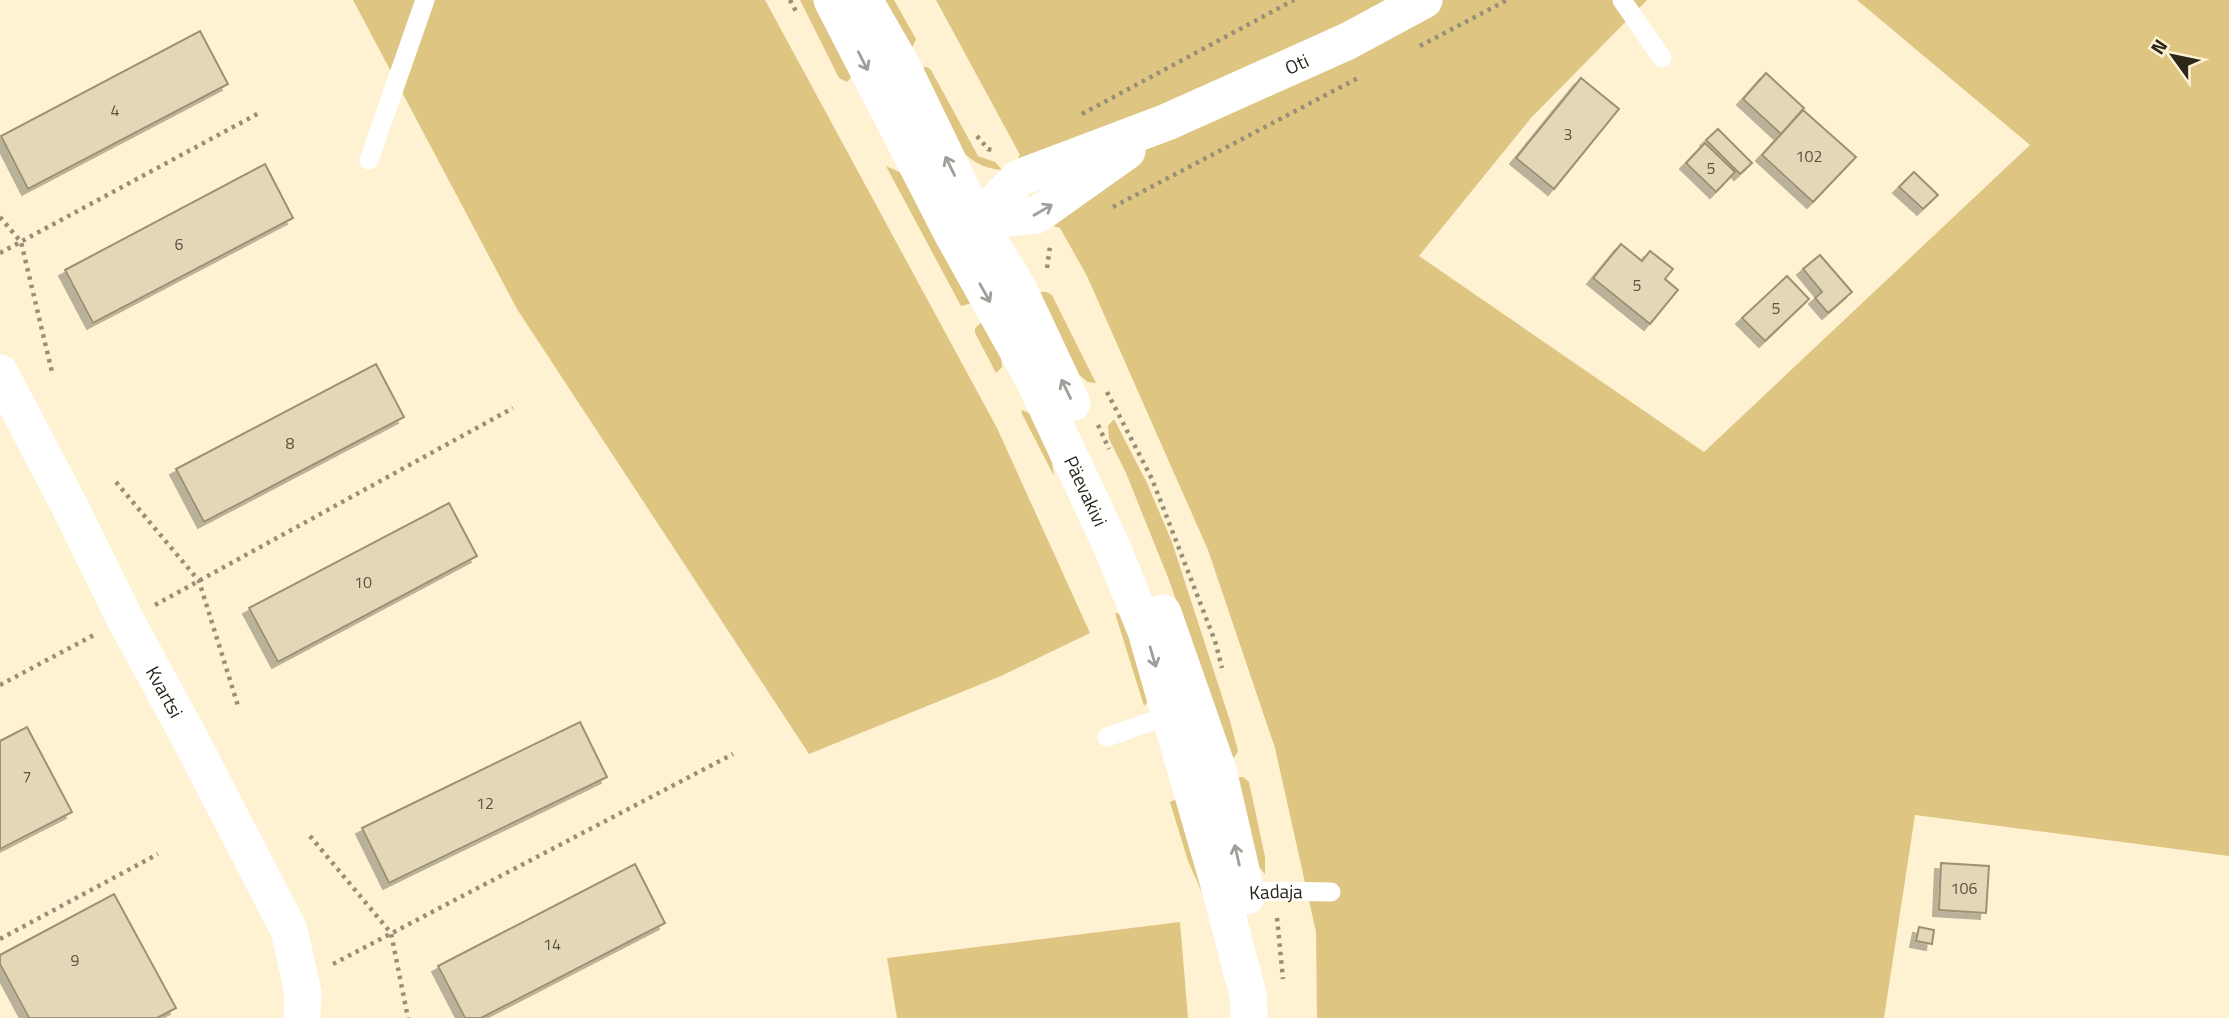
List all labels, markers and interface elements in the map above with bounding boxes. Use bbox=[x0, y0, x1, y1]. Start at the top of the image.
north arrow bbox=[2138, 21, 2208, 91]
text: N bbox=[2143, 33, 2174, 60]
street label: Oti bbox=[1280, 46, 1313, 82]
one-way arrow bbox=[857, 50, 871, 71]
house number: 4 bbox=[111, 98, 120, 122]
house number: 3 bbox=[1564, 122, 1572, 146]
house number: 102 bbox=[1796, 144, 1822, 168]
one-way arrow bbox=[943, 156, 956, 177]
house number: 5 bbox=[1707, 156, 1716, 180]
one-way arrow bbox=[1032, 203, 1052, 217]
house number: 6 bbox=[175, 232, 184, 256]
house number: 5 bbox=[1633, 273, 1642, 297]
one-way arrow bbox=[979, 282, 992, 303]
house number: 5 bbox=[1772, 296, 1781, 320]
one-way arrow bbox=[1059, 379, 1072, 400]
house number: 8 bbox=[286, 431, 295, 455]
street label: Päevakivi bbox=[1057, 451, 1115, 531]
house number: 10 bbox=[354, 570, 372, 594]
one-way arrow bbox=[1148, 645, 1161, 667]
street label: Kvartsi bbox=[139, 661, 191, 723]
house number: 7 bbox=[23, 764, 31, 788]
house number: 12 bbox=[476, 791, 494, 815]
one-way arrow bbox=[1230, 844, 1243, 866]
street label: Kadaja bbox=[1248, 876, 1304, 907]
house number: 106 bbox=[1951, 876, 1977, 900]
house number: 14 bbox=[543, 932, 561, 956]
house number: 9 bbox=[71, 948, 80, 972]

